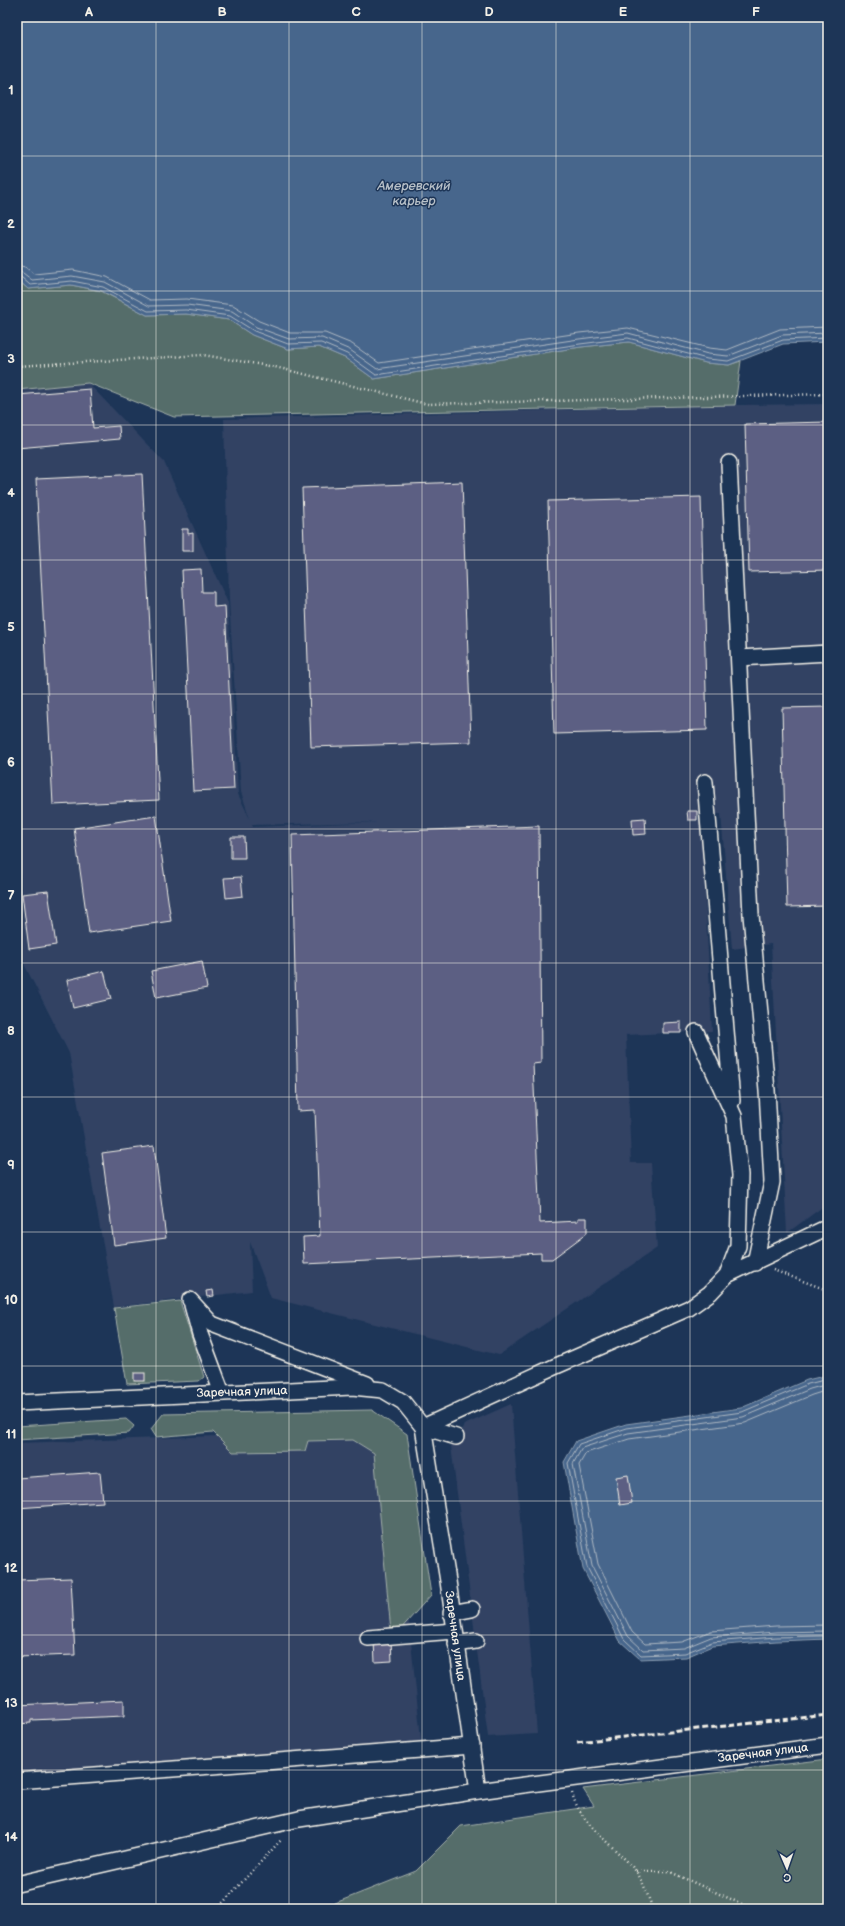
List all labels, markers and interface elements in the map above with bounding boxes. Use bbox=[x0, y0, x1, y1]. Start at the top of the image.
text: A bbox=[84, 4, 93, 20]
text: B bbox=[217, 4, 227, 20]
text: C bbox=[351, 4, 361, 20]
text: D bbox=[484, 4, 494, 20]
text: E bbox=[619, 4, 628, 20]
text: F bbox=[752, 4, 760, 20]
text: 1 bbox=[8, 82, 14, 98]
water label: Амеревский карьер bbox=[376, 178, 451, 209]
text: 2 bbox=[7, 216, 15, 232]
text: 3 bbox=[7, 351, 15, 367]
text: 4 bbox=[7, 485, 15, 501]
text: 5 bbox=[7, 619, 15, 635]
text: 6 bbox=[7, 754, 15, 770]
text: 7 bbox=[7, 888, 15, 904]
text: 8 bbox=[7, 1023, 15, 1039]
text: 9 bbox=[7, 1157, 15, 1173]
text: 10 bbox=[4, 1292, 18, 1308]
street label: Заречная улица bbox=[196, 1383, 288, 1401]
text: 11 bbox=[6, 1426, 16, 1442]
text: 12 bbox=[4, 1560, 18, 1576]
street label: Заречная улица bbox=[441, 1590, 469, 1682]
text: 13 bbox=[4, 1695, 18, 1711]
street label: Заречная улица bbox=[717, 1740, 809, 1766]
text: 14 bbox=[4, 1829, 18, 1845]
north arrow bbox=[767, 1848, 807, 1888]
text: С bbox=[783, 1871, 791, 1884]

